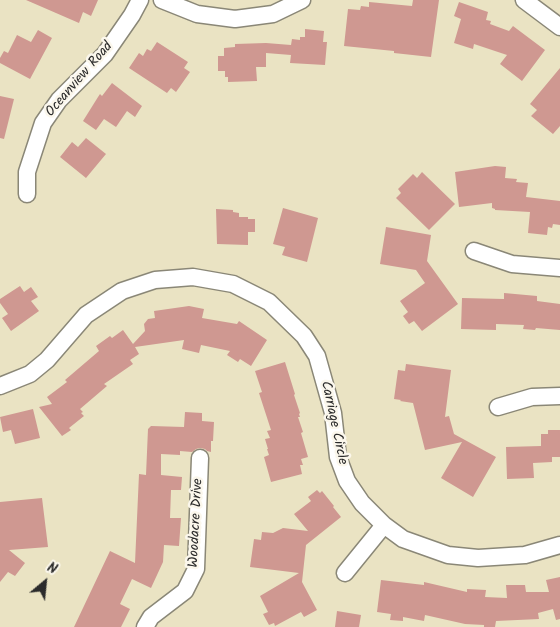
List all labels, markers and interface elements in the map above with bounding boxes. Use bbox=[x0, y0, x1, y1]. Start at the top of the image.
street label: Oceanview Road bbox=[43, 39, 117, 121]
street label: Carriage Circle bbox=[316, 380, 350, 466]
street label: Woodacre Drive bbox=[186, 478, 208, 568]
north arrow bbox=[20, 557, 70, 607]
text: N bbox=[43, 557, 61, 581]

